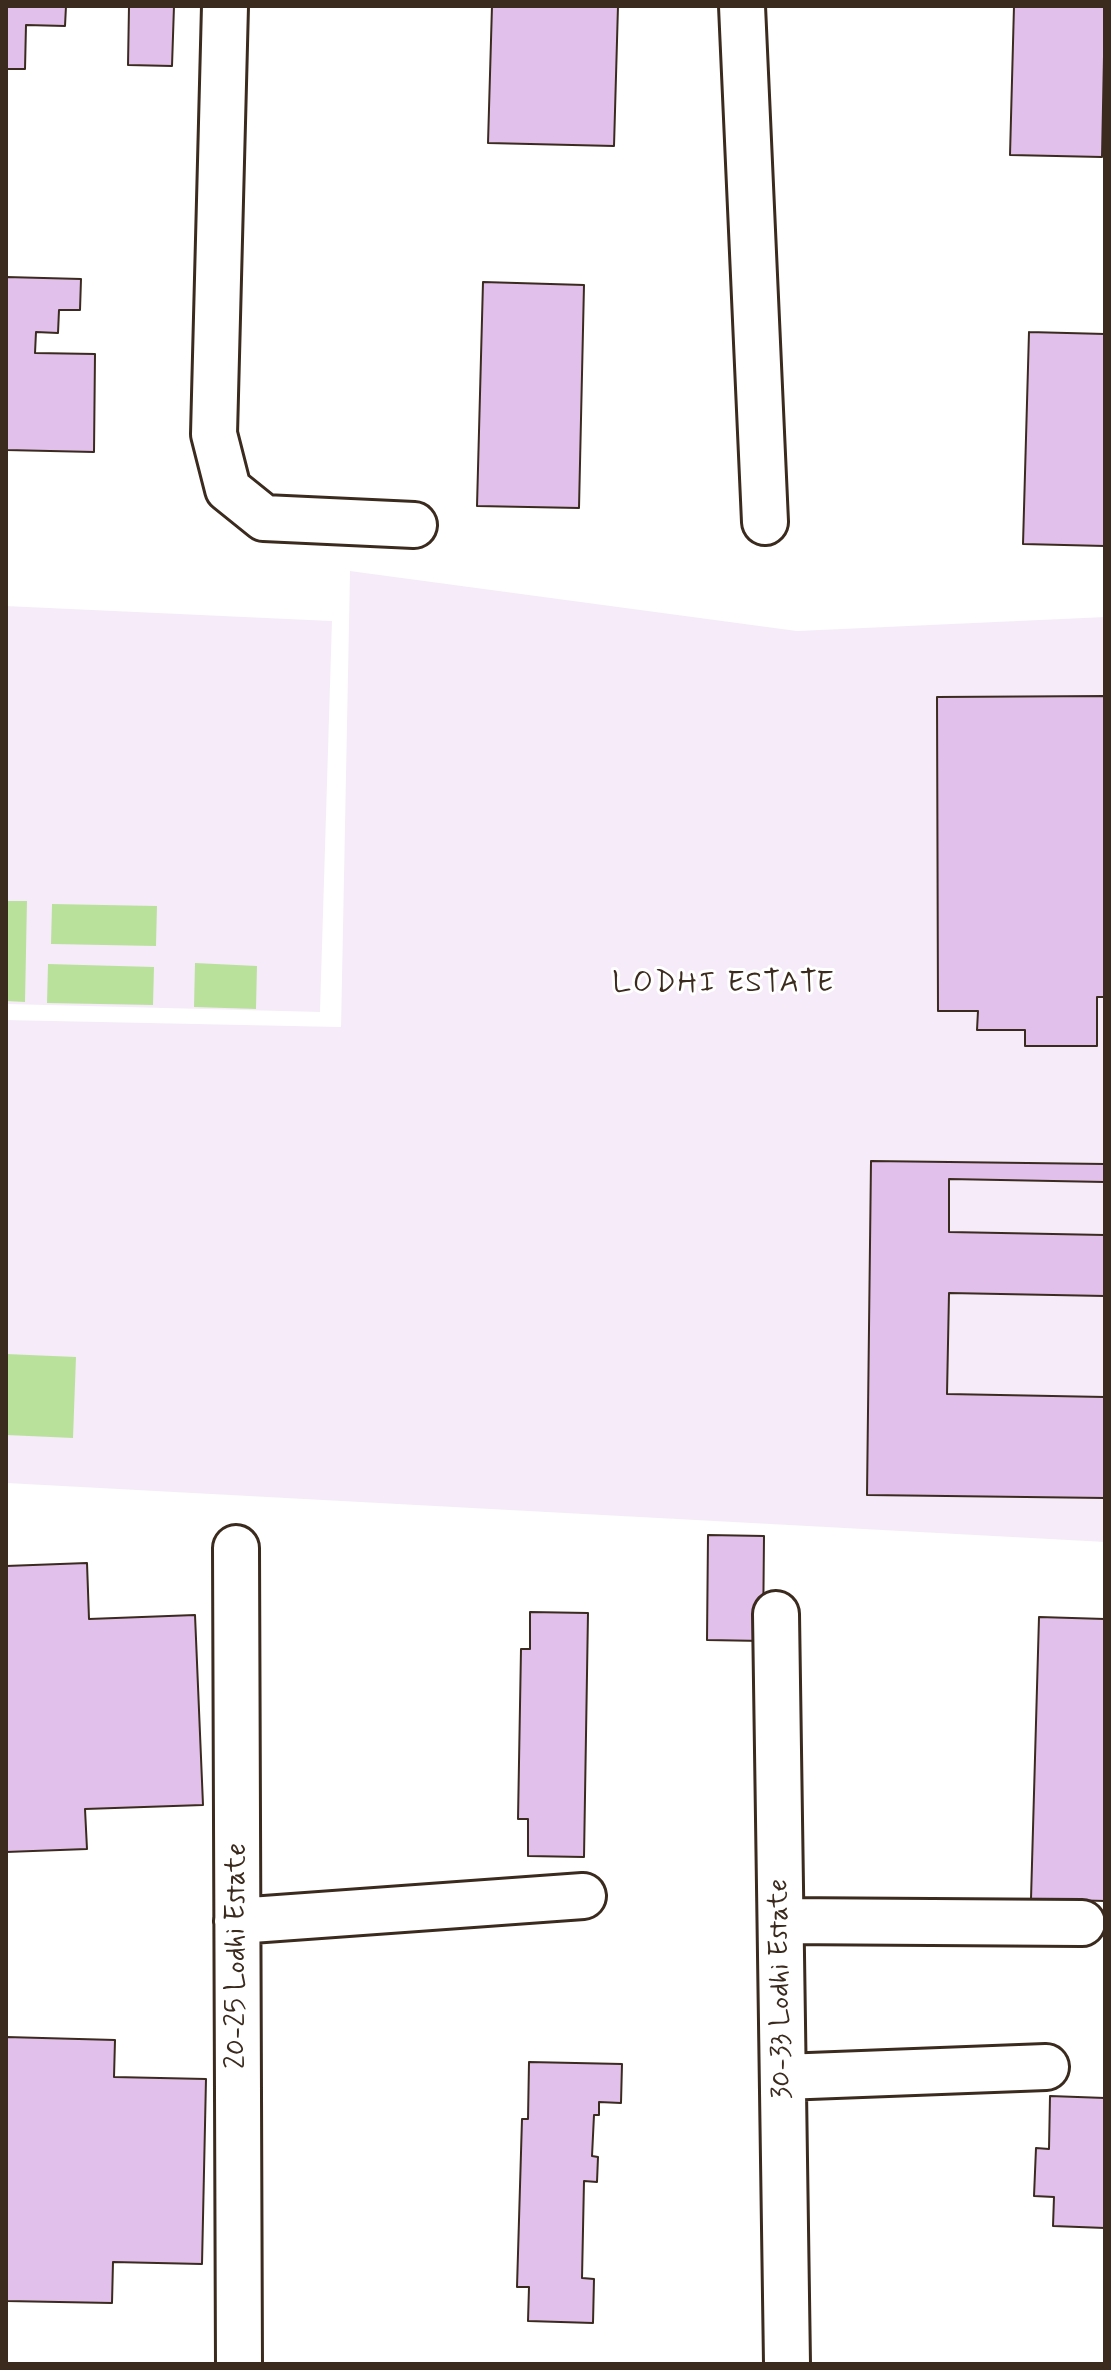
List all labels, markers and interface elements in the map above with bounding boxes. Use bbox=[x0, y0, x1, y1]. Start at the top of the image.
district label: LODHI ESTATE bbox=[608, 967, 840, 1003]
street label: 20-25 Lodhi Estate bbox=[221, 1843, 255, 2069]
street label: 30-33 Lodhi Estate bbox=[763, 1878, 801, 2100]

